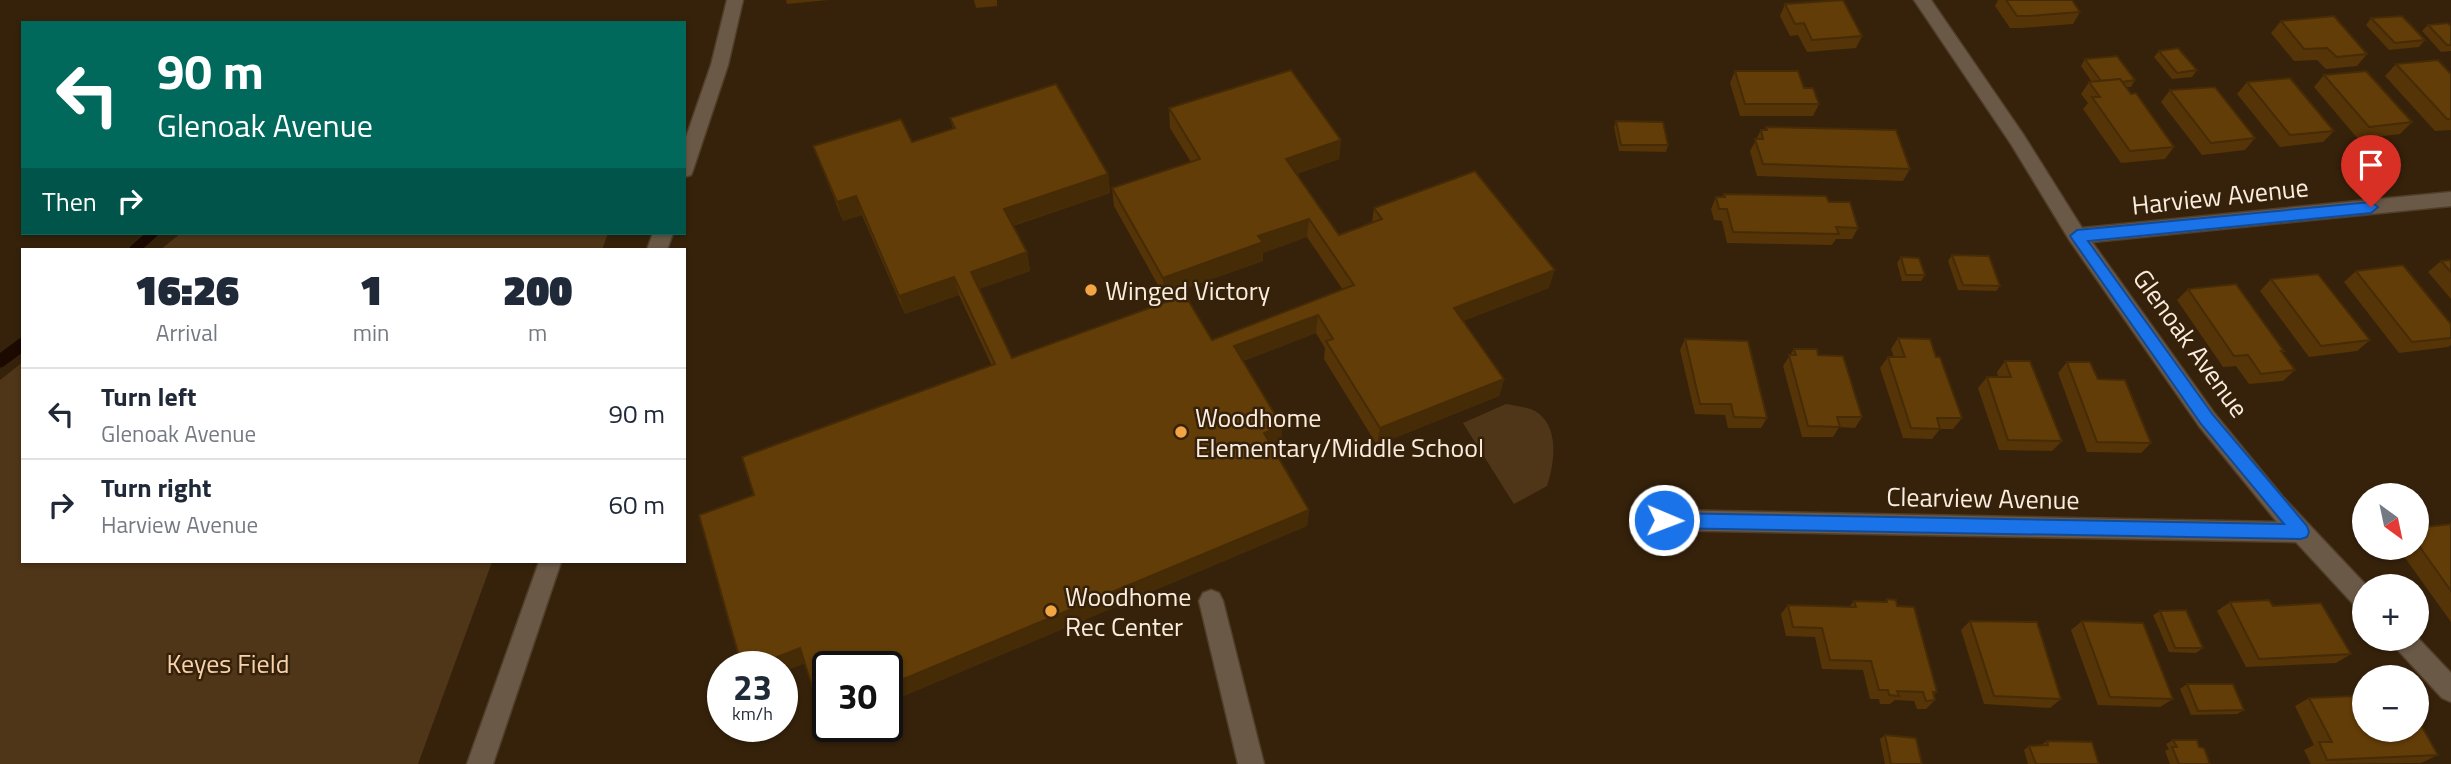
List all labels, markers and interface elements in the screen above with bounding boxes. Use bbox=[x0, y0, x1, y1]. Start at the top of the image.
text: 90 m bbox=[157, 33, 264, 108]
icon: left bbox=[42, 49, 133, 140]
text: Glenoak Avenue bbox=[157, 101, 373, 149]
pin bbox=[2341, 135, 2401, 207]
icon: arrive bbox=[2352, 146, 2390, 184]
street label: Harview Avenue bbox=[2130, 167, 2310, 225]
text: Then bbox=[42, 182, 97, 221]
icon: right bbox=[111, 182, 149, 220]
text: 16:26 bbox=[135, 257, 239, 321]
text: 1 bbox=[360, 257, 383, 321]
text: 200 bbox=[503, 257, 572, 321]
street label: Glenoak Avenue bbox=[2124, 261, 2258, 425]
place label: Winged Victory bbox=[1105, 271, 1270, 310]
marker: Winged Victory bbox=[1083, 282, 1099, 298]
text: Arrival bbox=[156, 315, 218, 350]
text: min bbox=[353, 315, 389, 350]
text: m bbox=[528, 315, 547, 350]
text: Turn left bbox=[101, 377, 196, 416]
text: 90 m bbox=[608, 394, 665, 433]
icon: left bbox=[42, 395, 80, 433]
place label: Woodhome Elementary/Middle School bbox=[1195, 398, 1484, 467]
text: Glenoak Avenue bbox=[101, 416, 256, 451]
marker: Woodhome Elementary/Middle School bbox=[1173, 424, 1189, 440]
text: Turn right bbox=[101, 468, 212, 507]
street label: Clearview Avenue bbox=[1886, 477, 2080, 519]
position arrow bbox=[1627, 483, 1701, 557]
north arrow bbox=[2352, 483, 2429, 560]
map controls bbox=[2352, 483, 2429, 742]
text: 60 m bbox=[608, 485, 665, 524]
icon: right bbox=[42, 486, 80, 524]
text: Harview Avenue bbox=[101, 507, 258, 542]
button: + bbox=[2352, 574, 2429, 651]
place label: Woodhome Rec Center bbox=[1065, 577, 1191, 646]
marker: Woodhome Rec Center bbox=[1043, 603, 1059, 619]
park label: Keyes Field bbox=[167, 644, 289, 683]
speed limit sign: 30 bbox=[812, 651, 903, 742]
text: 23 bbox=[733, 660, 772, 714]
button: − bbox=[2352, 665, 2429, 742]
text: km/h bbox=[732, 700, 773, 727]

